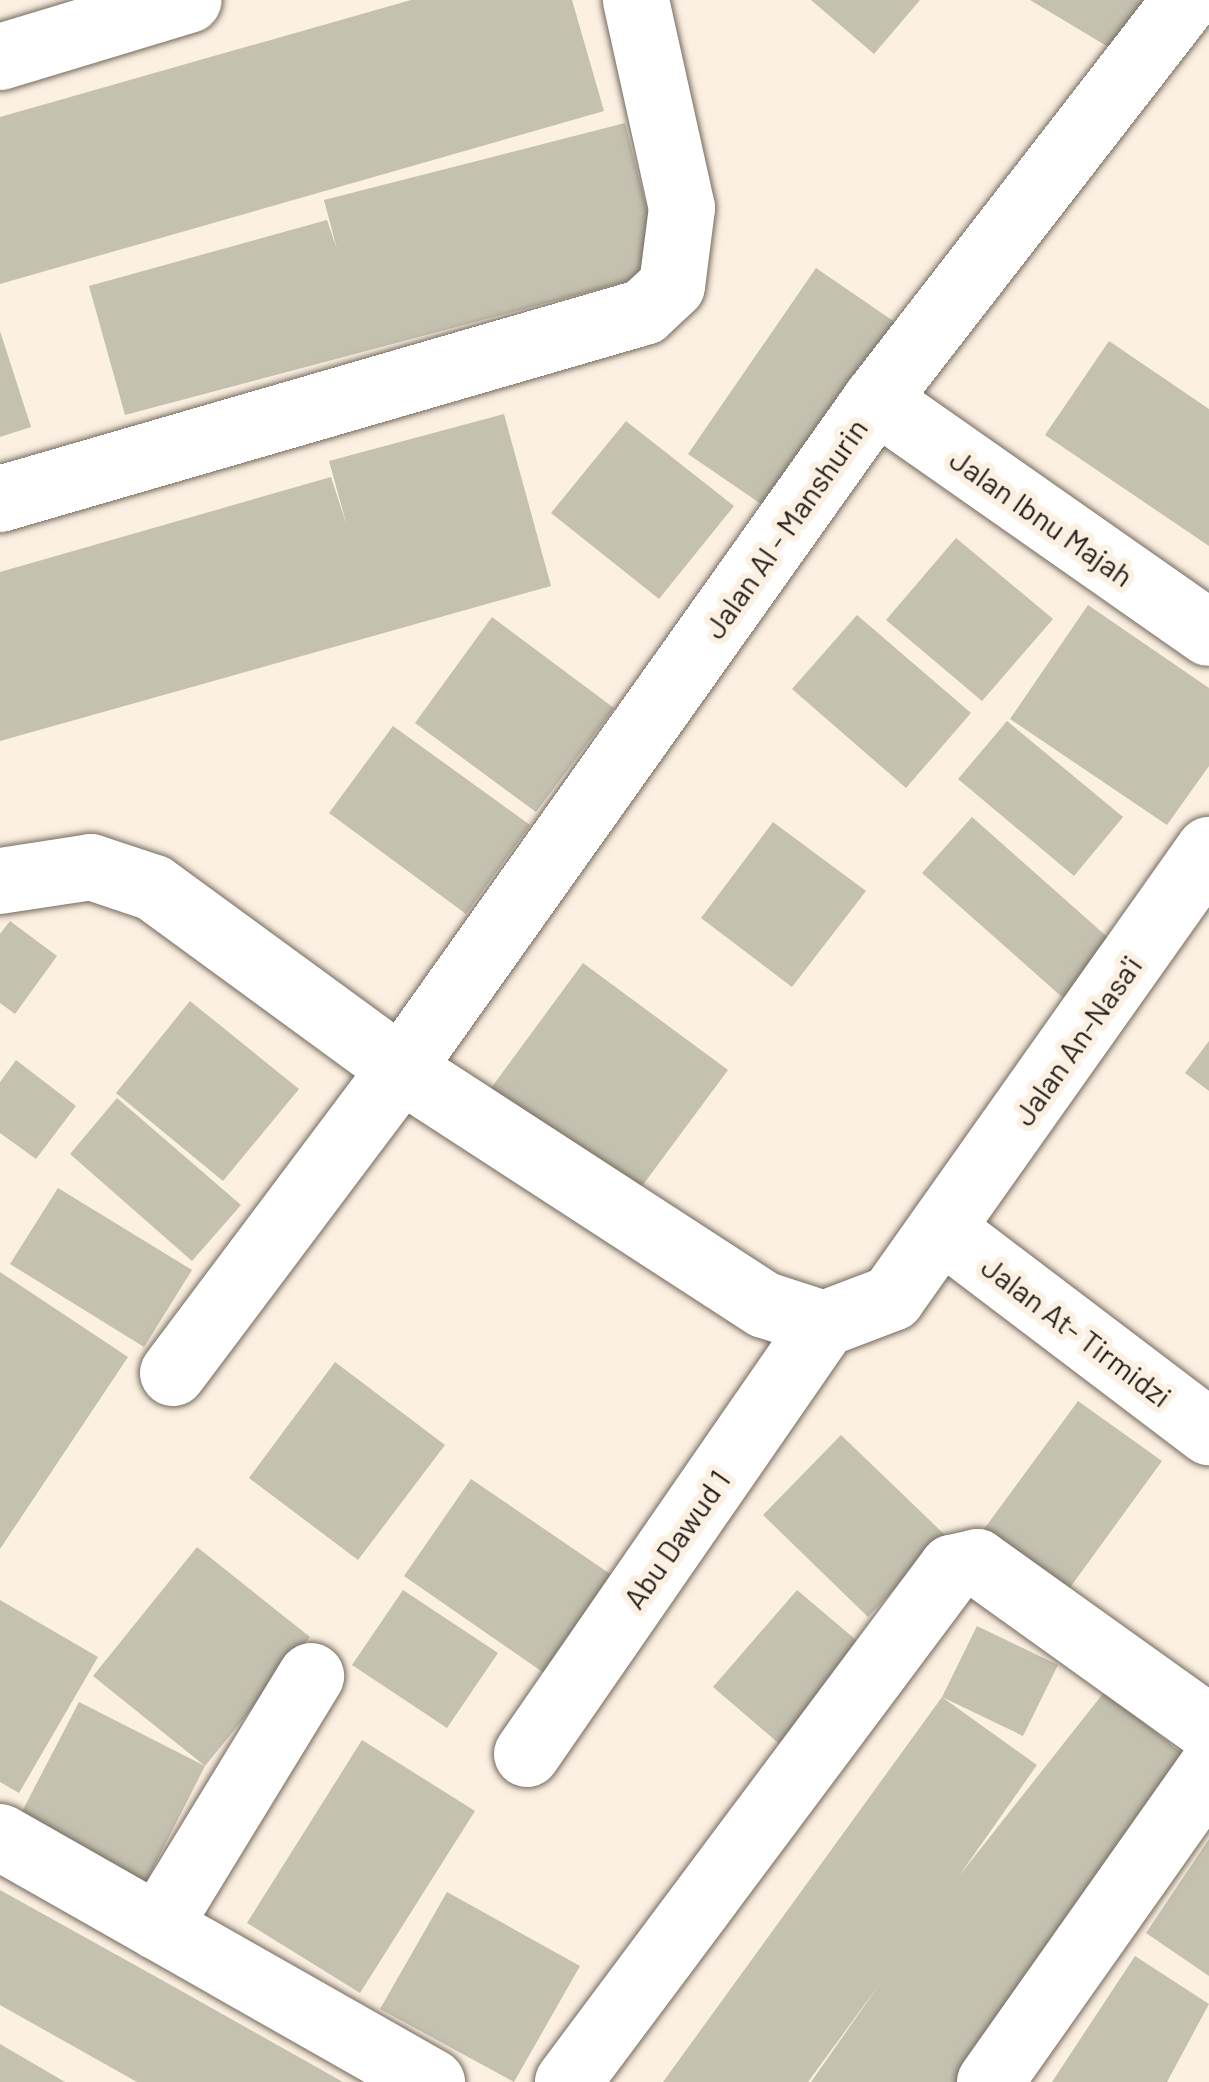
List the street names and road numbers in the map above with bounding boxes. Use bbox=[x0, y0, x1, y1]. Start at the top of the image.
street label: Jalan Al - Manshurin bbox=[696, 411, 874, 645]
street label: Jalan Ibnu Majah bbox=[944, 441, 1140, 593]
street label: Jalan An-Nasa'i bbox=[1005, 948, 1149, 1132]
street label: Jalan At- Tirmidzi bbox=[975, 1248, 1179, 1414]
street label: Abu Dawud 1 bbox=[615, 1463, 737, 1615]

